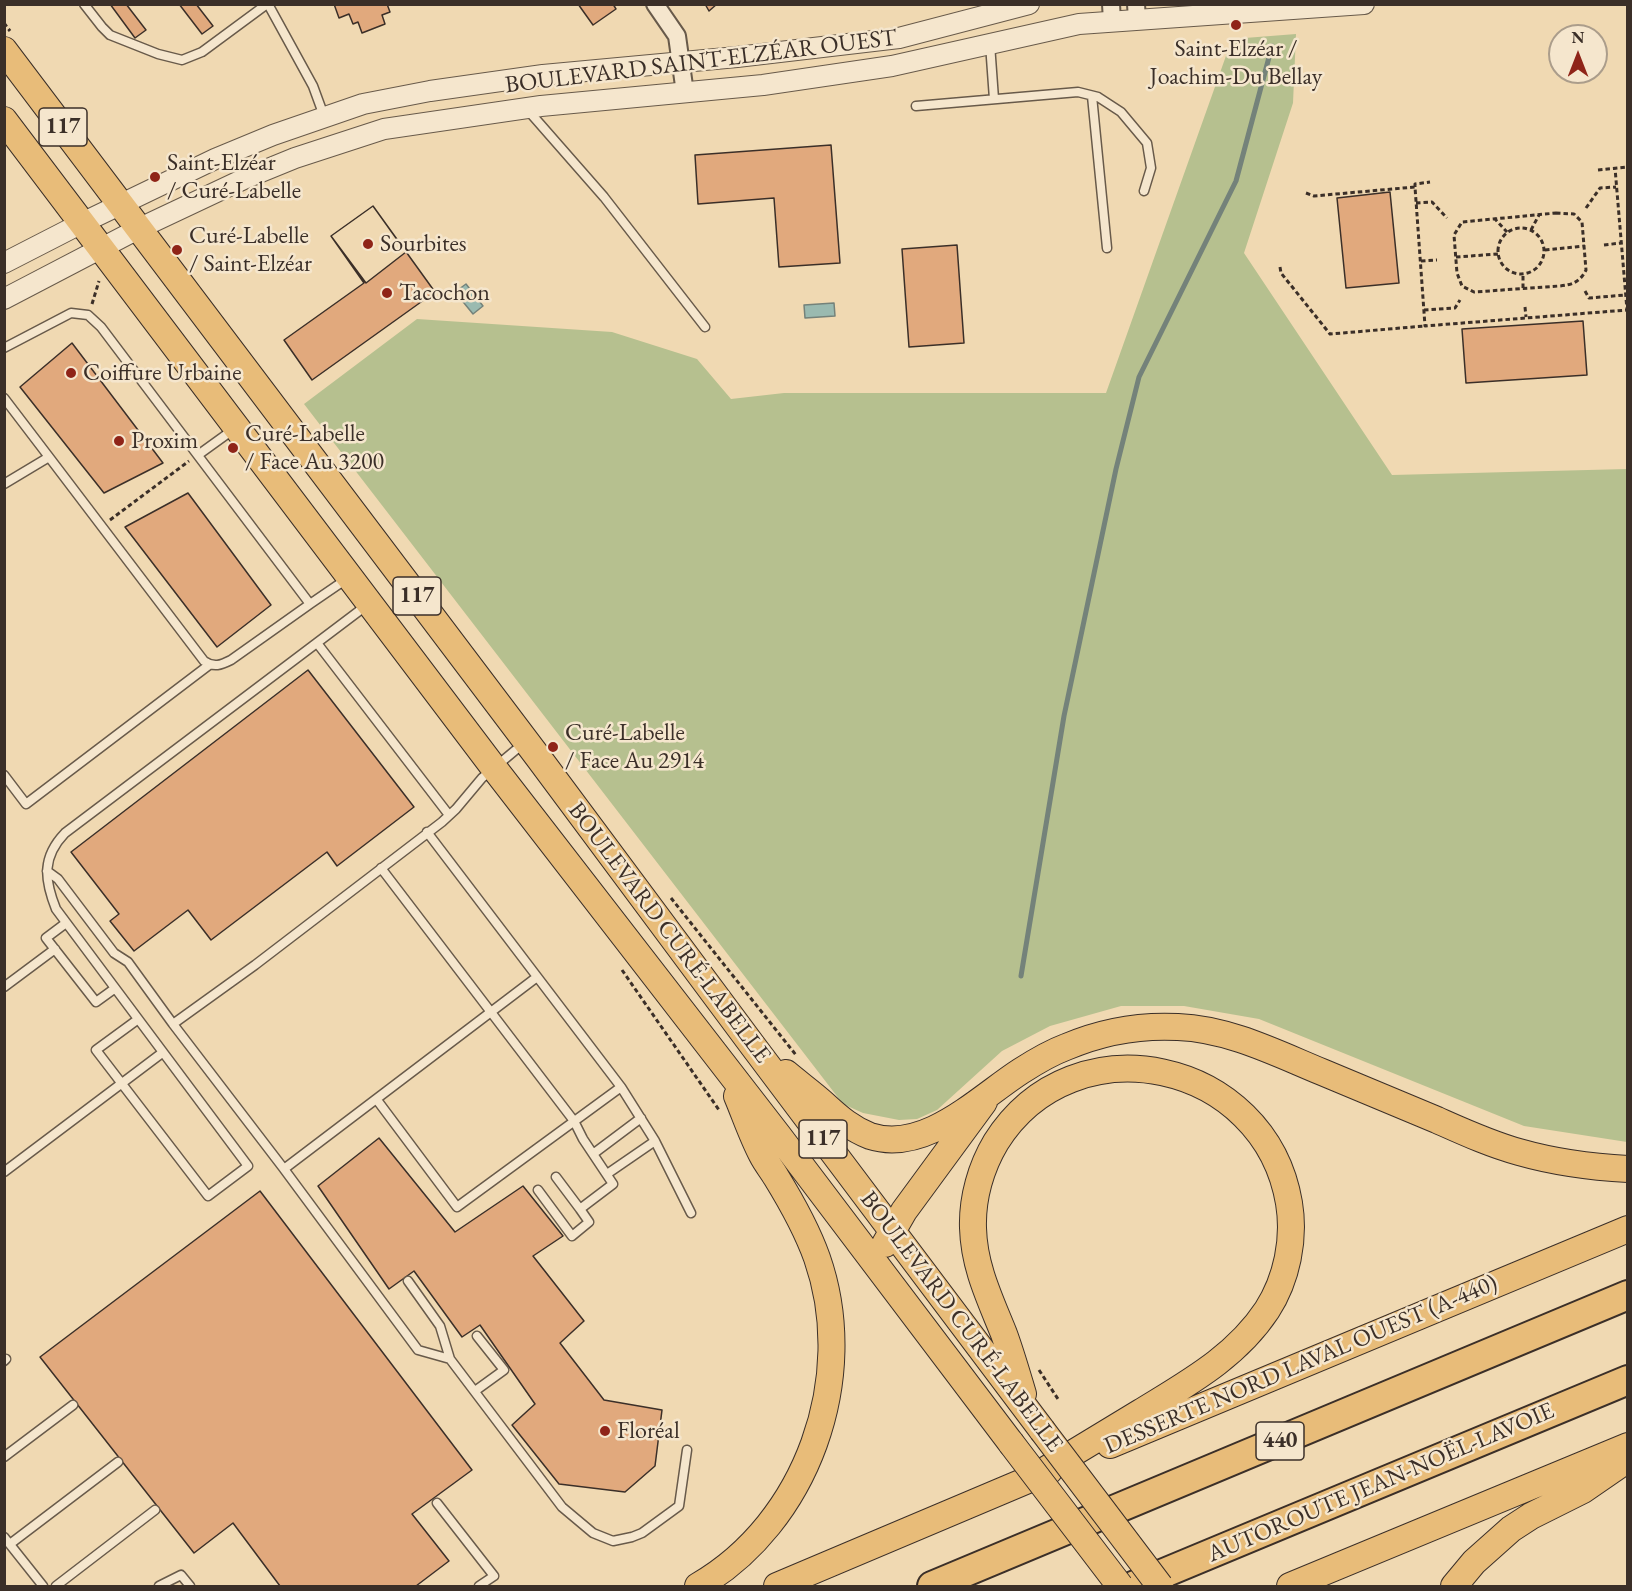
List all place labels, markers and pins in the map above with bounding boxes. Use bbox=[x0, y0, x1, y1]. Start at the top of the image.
marker: Saint-Elzéar / Joachim-Du Bellay bbox=[1229, 18, 1243, 32]
place label: Saint-Elzéar / Joachim-Du Bellay bbox=[1150, 35, 1322, 91]
place label: Saint-Elzéar / Curé-Labelle bbox=[167, 149, 301, 205]
marker: Saint-Elzéar / Curé-Labelle bbox=[148, 170, 162, 184]
place label: Curé-Labelle / Saint-Elzéar bbox=[189, 222, 312, 278]
place label: Sourbites bbox=[380, 230, 467, 258]
marker: Sourbites bbox=[361, 237, 375, 251]
marker: Curé-Labelle / Saint-Elzéar bbox=[170, 243, 184, 257]
place label: Tacochon bbox=[399, 279, 490, 307]
marker: Tacochon bbox=[380, 286, 394, 300]
place label: Coiffure Urbaine bbox=[83, 359, 242, 387]
marker: Coiffure Urbaine bbox=[64, 366, 78, 380]
place label: Curé-Labelle / Face Au 3200 bbox=[245, 420, 384, 476]
place label: Proxim bbox=[131, 427, 198, 455]
marker: Proxim bbox=[112, 434, 126, 448]
marker: Curé-Labelle / Face Au 3200 bbox=[226, 441, 240, 455]
place label: Curé-Labelle / Face Au 2914 bbox=[565, 719, 704, 775]
marker: Curé-Labelle / Face Au 2914 bbox=[546, 740, 560, 754]
place label: Floréal bbox=[617, 1417, 680, 1445]
marker: Floréal bbox=[598, 1424, 612, 1438]

